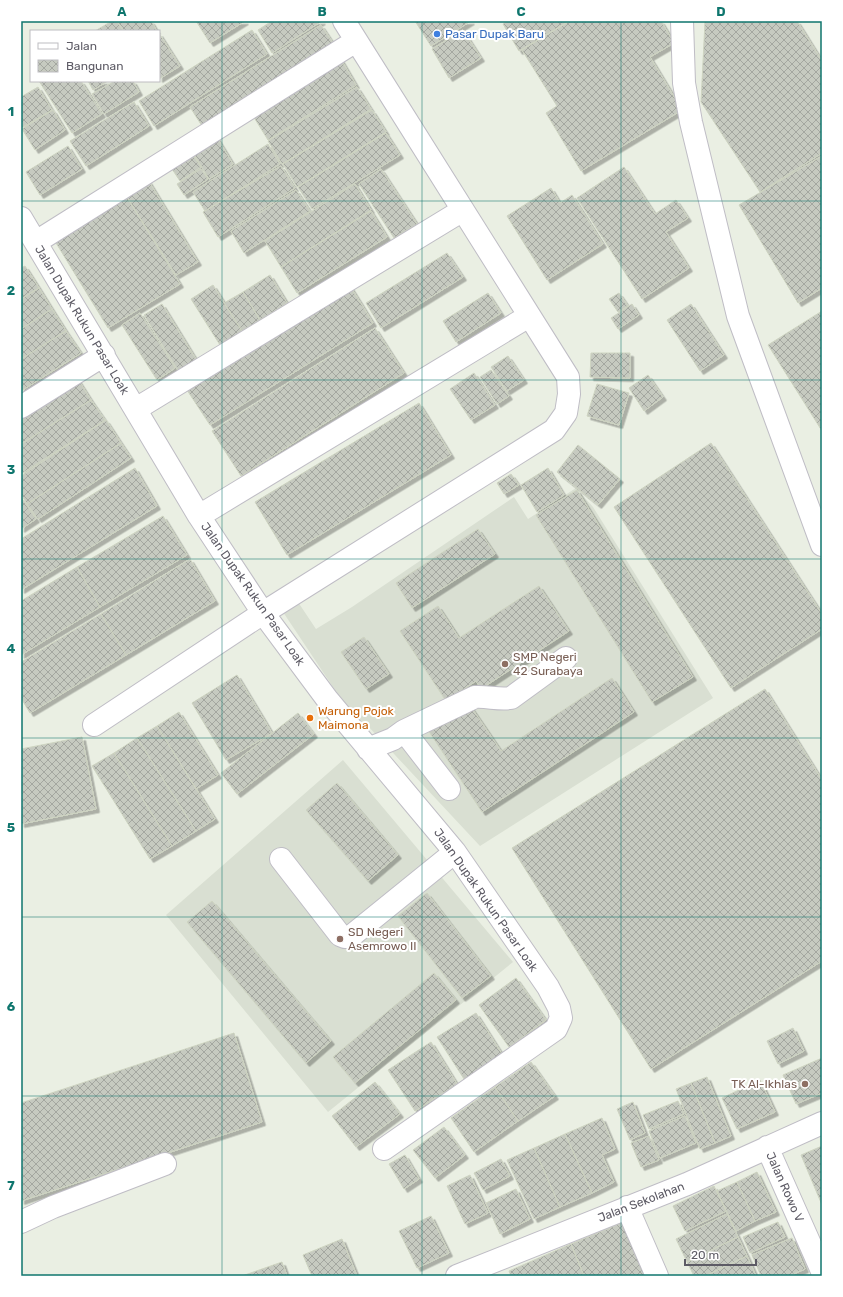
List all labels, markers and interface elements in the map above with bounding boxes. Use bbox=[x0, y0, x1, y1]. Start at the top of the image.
text: A bbox=[117, 4, 127, 19]
text: B bbox=[317, 4, 327, 19]
text: C bbox=[516, 4, 526, 19]
text: D bbox=[716, 4, 726, 19]
place label: Pasar Dupak Baru bbox=[445, 27, 544, 41]
marker: Pasar Dupak Baru bbox=[432, 29, 442, 39]
legend bbox=[30, 30, 160, 82]
text: Jalan bbox=[66, 39, 97, 53]
text: Bangunan bbox=[66, 59, 123, 73]
text: 1 bbox=[8, 104, 14, 119]
street label: Jalan Dupak Rukun Pasar Loak bbox=[32, 243, 133, 398]
text: 2 bbox=[7, 283, 15, 298]
text: 3 bbox=[7, 462, 16, 477]
street label: Jalan Dupak Rukun Pasar Loak bbox=[198, 520, 308, 669]
text: 4 bbox=[7, 641, 16, 656]
place label: SMP Negeri 42 Surabaya bbox=[513, 650, 583, 678]
marker: SMP Negeri 42 Surabaya bbox=[500, 659, 510, 669]
place label: Warung Pojok Maimona bbox=[318, 704, 395, 732]
marker: Warung Pojok Maimona bbox=[305, 713, 315, 723]
text: 5 bbox=[7, 820, 15, 835]
street label: Jalan Dupak Rukun Pasar Loak bbox=[431, 826, 541, 975]
place label: SD Negeri Asemrowo II bbox=[348, 925, 417, 953]
marker: SD Negeri Asemrowo II bbox=[335, 934, 345, 944]
text: 6 bbox=[7, 999, 16, 1014]
place label: TK Al-Ikhlas bbox=[731, 1077, 797, 1091]
marker: TK Al-Ikhlas bbox=[800, 1079, 810, 1089]
street label: Jalan Rowo V bbox=[763, 1150, 807, 1224]
text: 7 bbox=[7, 1178, 15, 1193]
street label: Jalan Sekolahan bbox=[596, 1179, 686, 1225]
scale bar bbox=[685, 1241, 756, 1267]
text: 20 m bbox=[691, 1248, 719, 1262]

